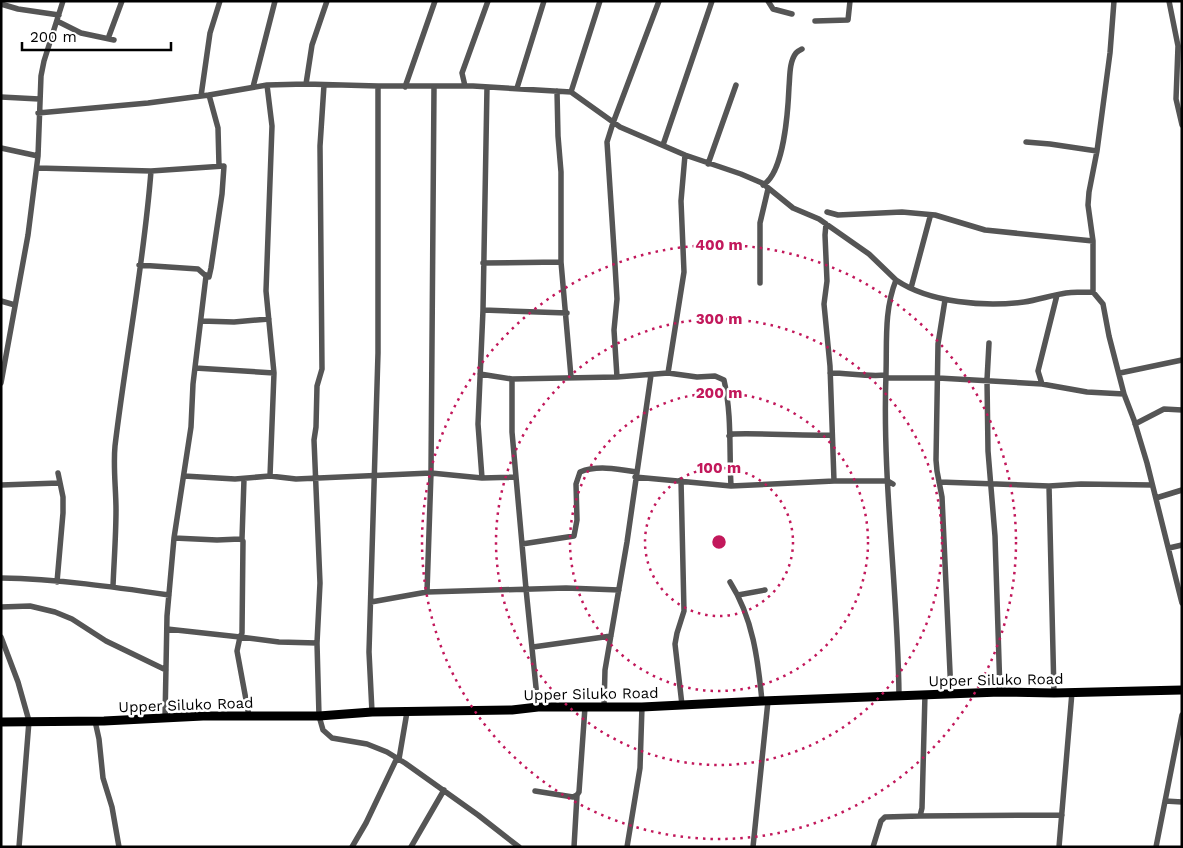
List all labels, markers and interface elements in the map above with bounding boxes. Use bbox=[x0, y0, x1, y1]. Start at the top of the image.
scale bar bbox=[22, 20, 171, 52]
text: 200 m bbox=[30, 28, 77, 46]
text: 400 m bbox=[695, 236, 743, 254]
text: 300 m bbox=[696, 310, 742, 328]
text: 200 m bbox=[696, 384, 742, 402]
text: 100 m bbox=[697, 459, 741, 477]
centre of rings bbox=[710, 533, 728, 551]
street label: Upper Siluko Road bbox=[928, 670, 1064, 690]
street label: Upper Siluko Road bbox=[523, 684, 659, 704]
street label: Upper Siluko Road bbox=[118, 694, 254, 716]

